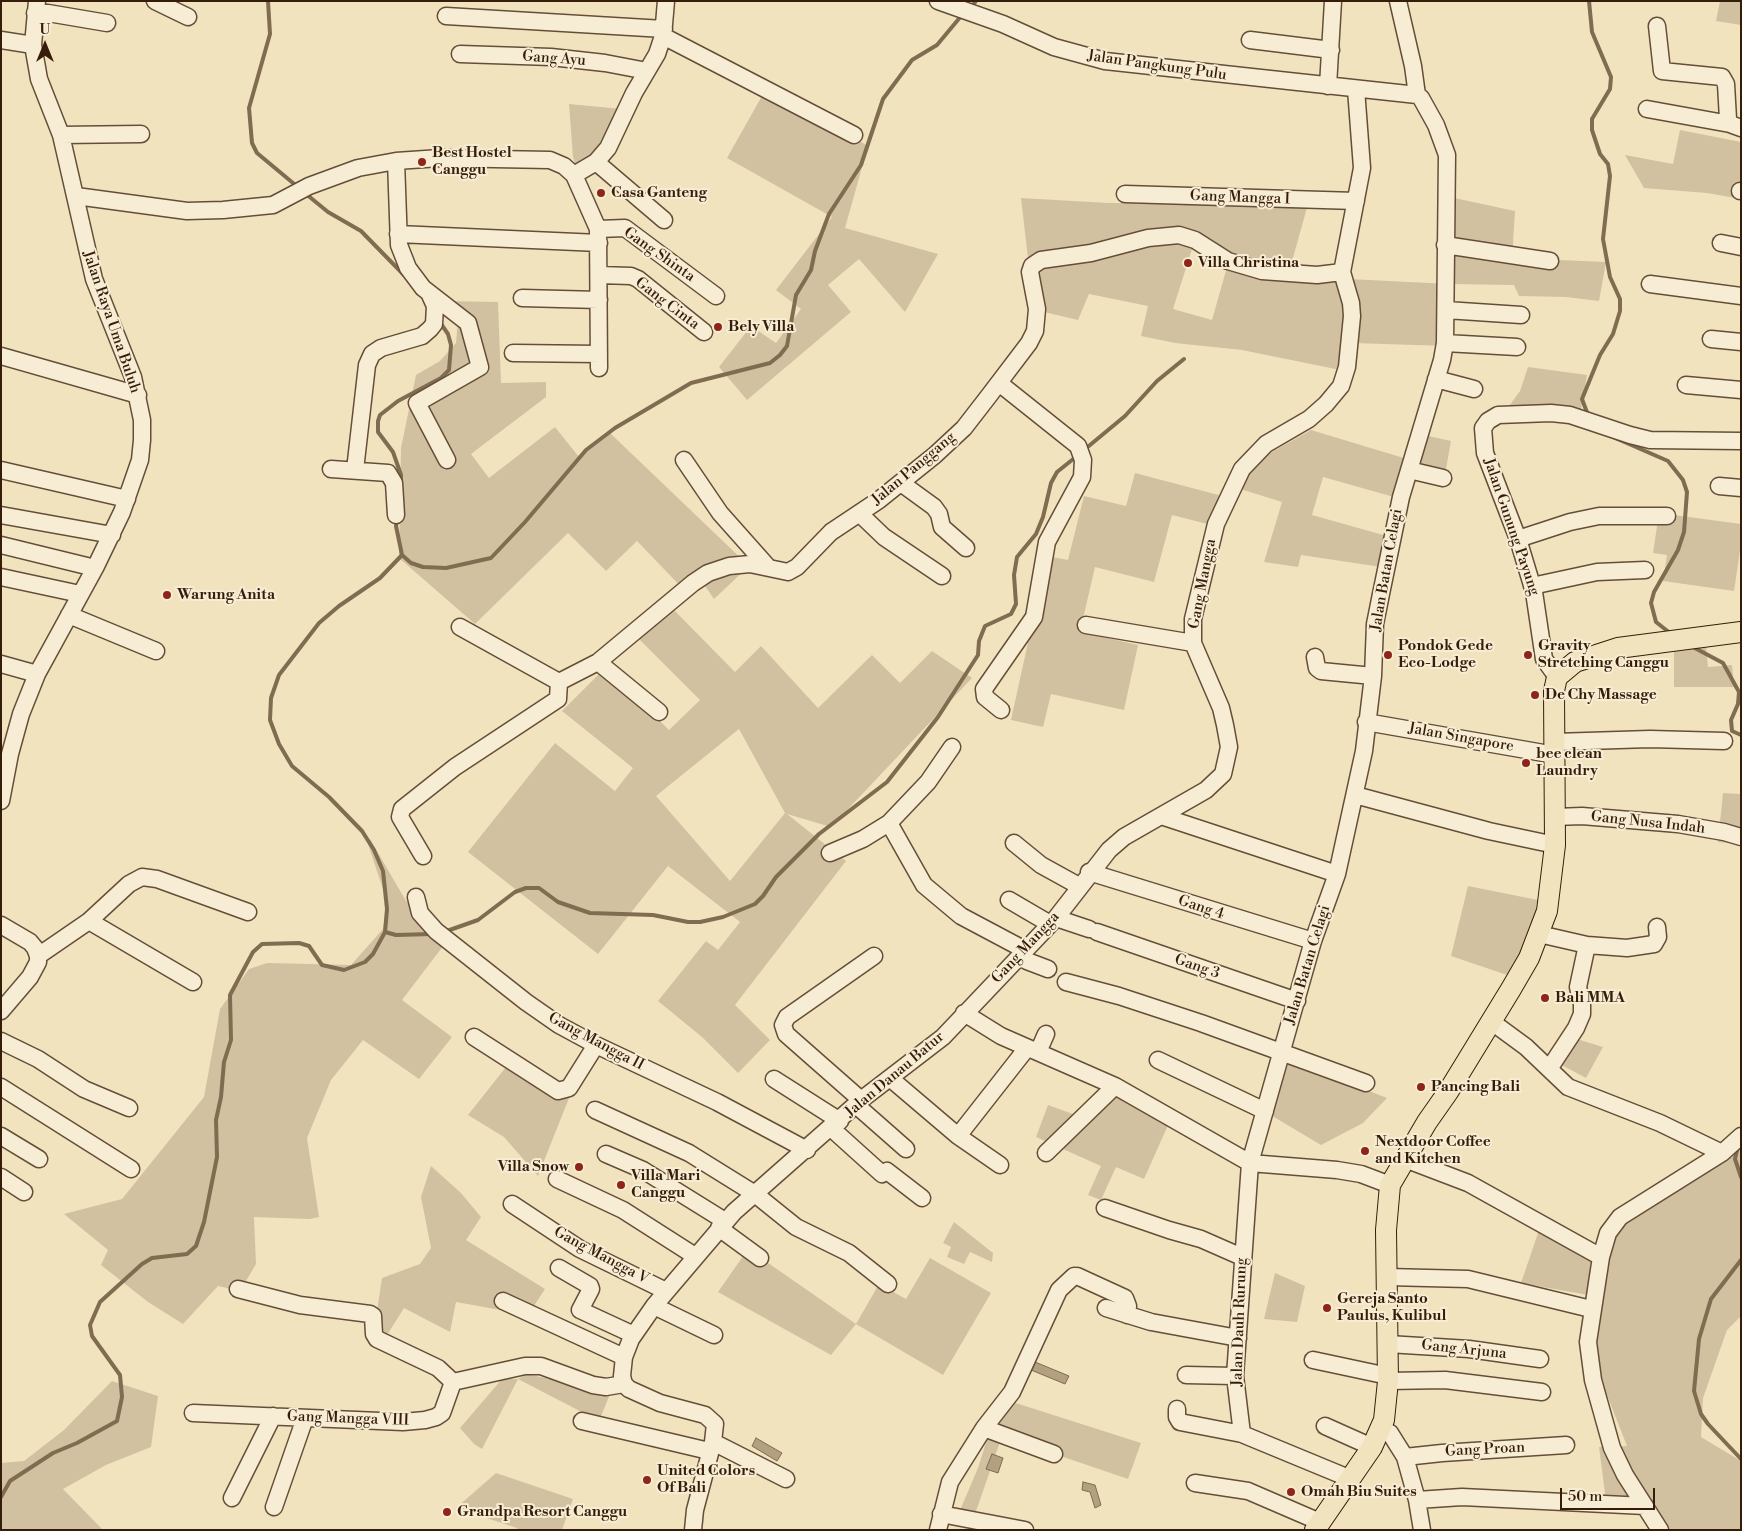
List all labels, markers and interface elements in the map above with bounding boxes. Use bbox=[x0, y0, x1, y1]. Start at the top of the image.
north arrow bbox=[20, 20, 70, 70]
text: U bbox=[40, 21, 50, 39]
street label: Jalan Pangkung Pulu bbox=[1086, 47, 1228, 85]
street label: Gang Ayu bbox=[522, 48, 586, 70]
place label: Best Hostel Canggu bbox=[432, 144, 512, 179]
marker: Best Hostel Canggu bbox=[416, 156, 428, 168]
place label: Casa Ganteng bbox=[611, 184, 707, 202]
marker: Casa Ganteng bbox=[595, 187, 607, 199]
street label: Gang Mangga I bbox=[1190, 187, 1290, 209]
street label: Gang Shinta bbox=[620, 224, 698, 286]
street label: Jalan Raya Uma Buluh bbox=[78, 248, 144, 396]
place label: Villa Christina bbox=[1198, 254, 1299, 272]
marker: Villa Christina bbox=[1182, 257, 1194, 269]
street label: Gang Cinta bbox=[631, 274, 703, 334]
place label: Bely Villa bbox=[728, 318, 794, 336]
marker: Bely Villa bbox=[712, 321, 724, 333]
street label: Jalan Panggang bbox=[868, 429, 960, 509]
street label: Jalan Gunung Payung bbox=[1479, 456, 1543, 598]
street label: Jalan Batan Celagi bbox=[1367, 507, 1407, 633]
street label: Gang Mangga bbox=[1185, 537, 1221, 631]
place label: Warung Anita bbox=[177, 586, 275, 604]
marker: Warung Anita bbox=[161, 589, 173, 601]
place label: Pondok Gede Eco-Lodge bbox=[1398, 637, 1493, 672]
place label: Gravity Stretching Canggu bbox=[1538, 637, 1669, 672]
marker: Pondok Gede Eco-Lodge bbox=[1382, 649, 1394, 661]
marker: Gravity Stretching Canggu bbox=[1522, 649, 1534, 661]
place label: De Chy Massage bbox=[1545, 686, 1657, 704]
marker: De Chy Massage bbox=[1529, 689, 1541, 701]
street label: Jalan Singapore bbox=[1407, 720, 1515, 756]
place label: bee clean Laundry bbox=[1536, 745, 1602, 780]
marker: bee clean Laundry bbox=[1520, 757, 1532, 769]
street label: Gang Nusa Indah bbox=[1590, 808, 1706, 838]
street label: Gang 4 bbox=[1176, 892, 1226, 924]
street label: Jalan Batan Celagi bbox=[1281, 903, 1335, 1027]
street label: Gang Mangga bbox=[988, 908, 1064, 988]
street label: Gang 3 bbox=[1172, 951, 1222, 983]
place label: Bali MMA bbox=[1555, 989, 1625, 1007]
marker: Bali MMA bbox=[1539, 992, 1551, 1004]
street label: Gang Mangga II bbox=[545, 1009, 647, 1075]
street label: Jalan Danau Batur bbox=[842, 1028, 948, 1122]
place label: Pancing Bali bbox=[1431, 1078, 1520, 1096]
marker: Pancing Bali bbox=[1415, 1081, 1427, 1093]
place label: Nextdoor Coffee and Kitchen bbox=[1375, 1133, 1491, 1168]
marker: Nextdoor Coffee and Kitchen bbox=[1359, 1145, 1371, 1157]
place label: Villa Snow bbox=[498, 1158, 569, 1176]
marker: Villa Snow bbox=[573, 1161, 585, 1173]
place label: Villa Mari Canggu bbox=[631, 1167, 700, 1202]
marker: Villa Mari Canggu bbox=[615, 1179, 627, 1191]
street label: Gang Mangga V bbox=[550, 1223, 652, 1289]
street label: Jalan Dauh Rurung bbox=[1229, 1257, 1251, 1387]
place label: Gereja Santo Paulus, Kulibul bbox=[1337, 1290, 1446, 1325]
marker: Gereja Santo Paulus, Kulibul bbox=[1321, 1302, 1333, 1314]
street label: Gang Arjuna bbox=[1421, 1337, 1507, 1363]
street label: Gang Mangga VIII bbox=[287, 1408, 409, 1430]
street label: Gang Proan bbox=[1445, 1439, 1525, 1461]
place label: United Colors Of Bali bbox=[657, 1462, 755, 1497]
marker: United Colors Of Bali bbox=[641, 1474, 653, 1486]
scale bar bbox=[1562, 1478, 1657, 1510]
place label: Omah Biu Suites bbox=[1301, 1483, 1417, 1501]
marker: Omah Biu Suites bbox=[1285, 1486, 1297, 1498]
text: 50 m bbox=[1568, 1487, 1602, 1506]
place label: Grandpa Resort Canggu bbox=[457, 1503, 627, 1521]
marker: Grandpa Resort Canggu bbox=[441, 1506, 453, 1518]

